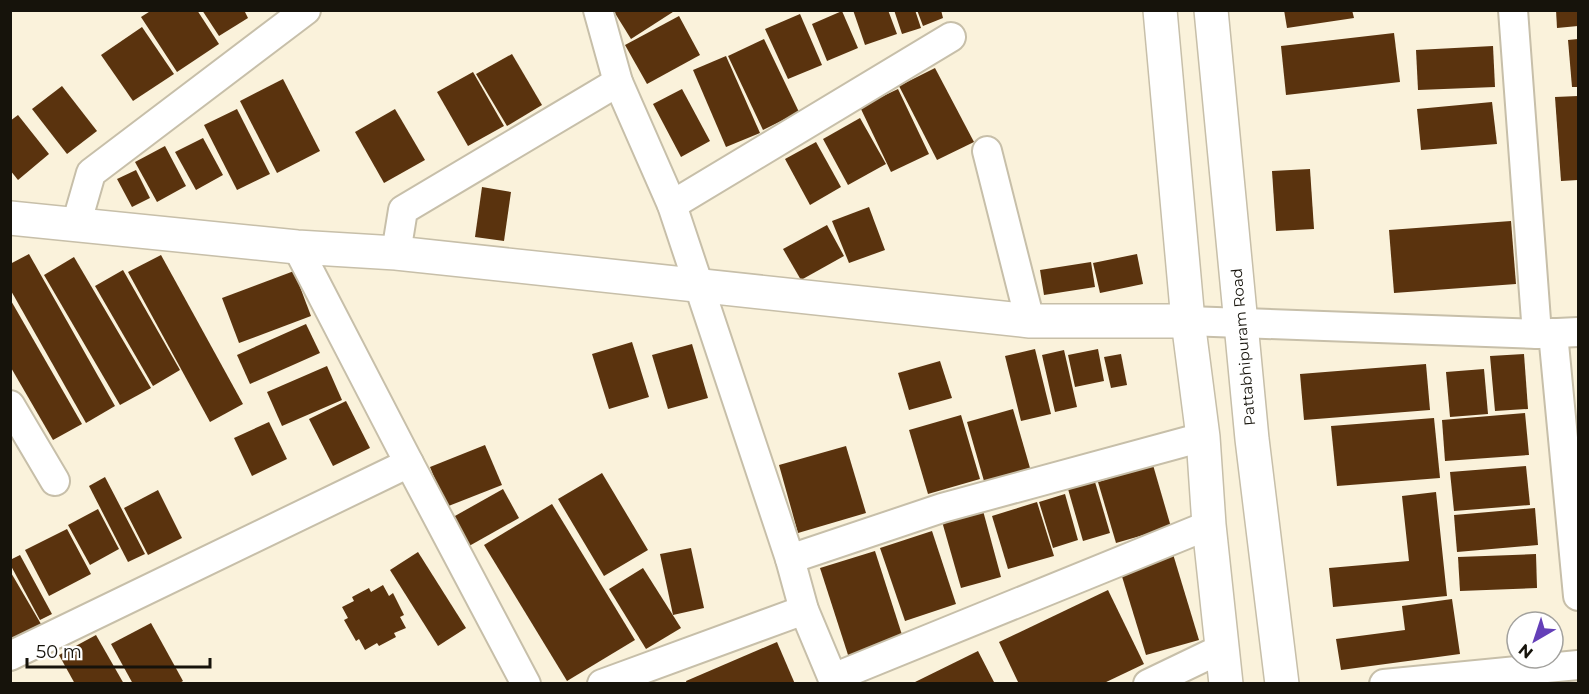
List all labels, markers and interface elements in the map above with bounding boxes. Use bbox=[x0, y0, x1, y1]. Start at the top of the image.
street label: Pattabhipuram Road bbox=[1227, 268, 1259, 426]
north arrow bbox=[1505, 610, 1565, 670]
scale bar bbox=[27, 631, 210, 669]
text: N bbox=[1515, 640, 1537, 663]
text: 50 m bbox=[36, 641, 82, 663]

